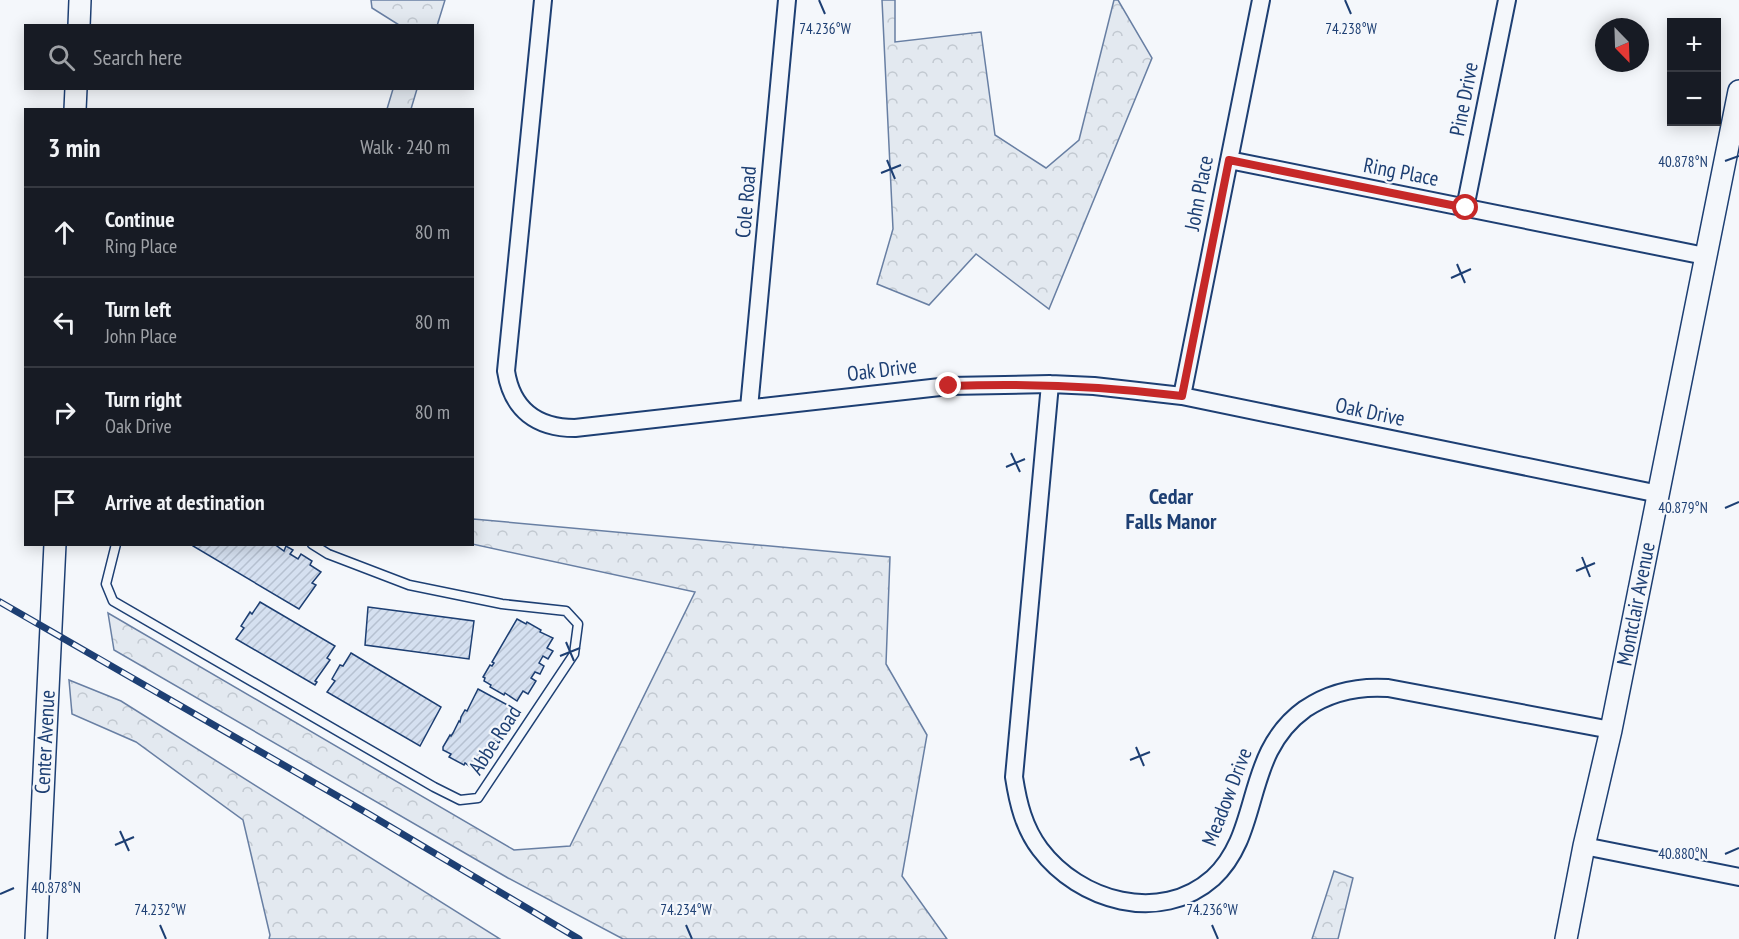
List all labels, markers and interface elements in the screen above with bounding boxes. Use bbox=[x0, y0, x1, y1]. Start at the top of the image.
north arrow bbox=[1595, 18, 1649, 72]
map controls bbox=[1667, 18, 1721, 126]
button: + bbox=[1667, 18, 1721, 72]
text: 74.236°W bbox=[799, 19, 851, 38]
text: 74.238°W bbox=[1325, 19, 1377, 38]
search box bbox=[24, 24, 474, 90]
icon: search bbox=[45, 41, 78, 74]
text: Search here bbox=[93, 43, 182, 71]
street label: Pine Drive bbox=[1443, 60, 1484, 138]
button: − bbox=[1667, 72, 1721, 126]
text: 3 min bbox=[48, 131, 101, 164]
text: Walk · 240 m bbox=[360, 134, 450, 160]
street label: Ring Place bbox=[1361, 151, 1441, 192]
text: 40.878°N bbox=[1658, 152, 1708, 171]
street label: John Place bbox=[1178, 153, 1219, 234]
street label: Cole Road bbox=[729, 165, 762, 239]
route start bbox=[1452, 194, 1478, 220]
text: Continue bbox=[105, 205, 175, 233]
icon: ahead bbox=[48, 216, 81, 249]
text: 80 m bbox=[415, 219, 450, 245]
text: Ring Place bbox=[105, 233, 177, 259]
text: Turn left bbox=[105, 295, 171, 323]
icon: left bbox=[48, 306, 81, 339]
text: 80 m bbox=[415, 309, 450, 335]
text: John Place bbox=[105, 323, 177, 349]
street label: Oak Drive bbox=[845, 352, 918, 387]
route end bbox=[935, 372, 961, 398]
text: Turn right bbox=[105, 385, 182, 413]
street label: Oak Drive bbox=[1333, 391, 1407, 432]
icon: right bbox=[48, 396, 81, 429]
text: 80 m bbox=[415, 399, 450, 425]
text: Oak Drive bbox=[105, 413, 172, 439]
district label: Cedar Falls Manor bbox=[1125, 482, 1217, 535]
icon: arrive bbox=[48, 486, 81, 519]
text: Arrive at destination bbox=[105, 488, 265, 516]
text: 40.879°N bbox=[1658, 498, 1708, 517]
street label: Montclair Avenue bbox=[1610, 540, 1661, 668]
street label: Center Avenue bbox=[28, 689, 61, 795]
street label: Abbe Road bbox=[462, 700, 527, 779]
street label: Meadow Drive bbox=[1195, 744, 1258, 850]
text: 40.880°N bbox=[1658, 844, 1708, 863]
text: 40.878°N bbox=[31, 878, 81, 897]
text: 74.232°W bbox=[134, 900, 186, 919]
text: 74.234°W bbox=[660, 900, 712, 919]
text: 74.236°W bbox=[1186, 900, 1238, 919]

